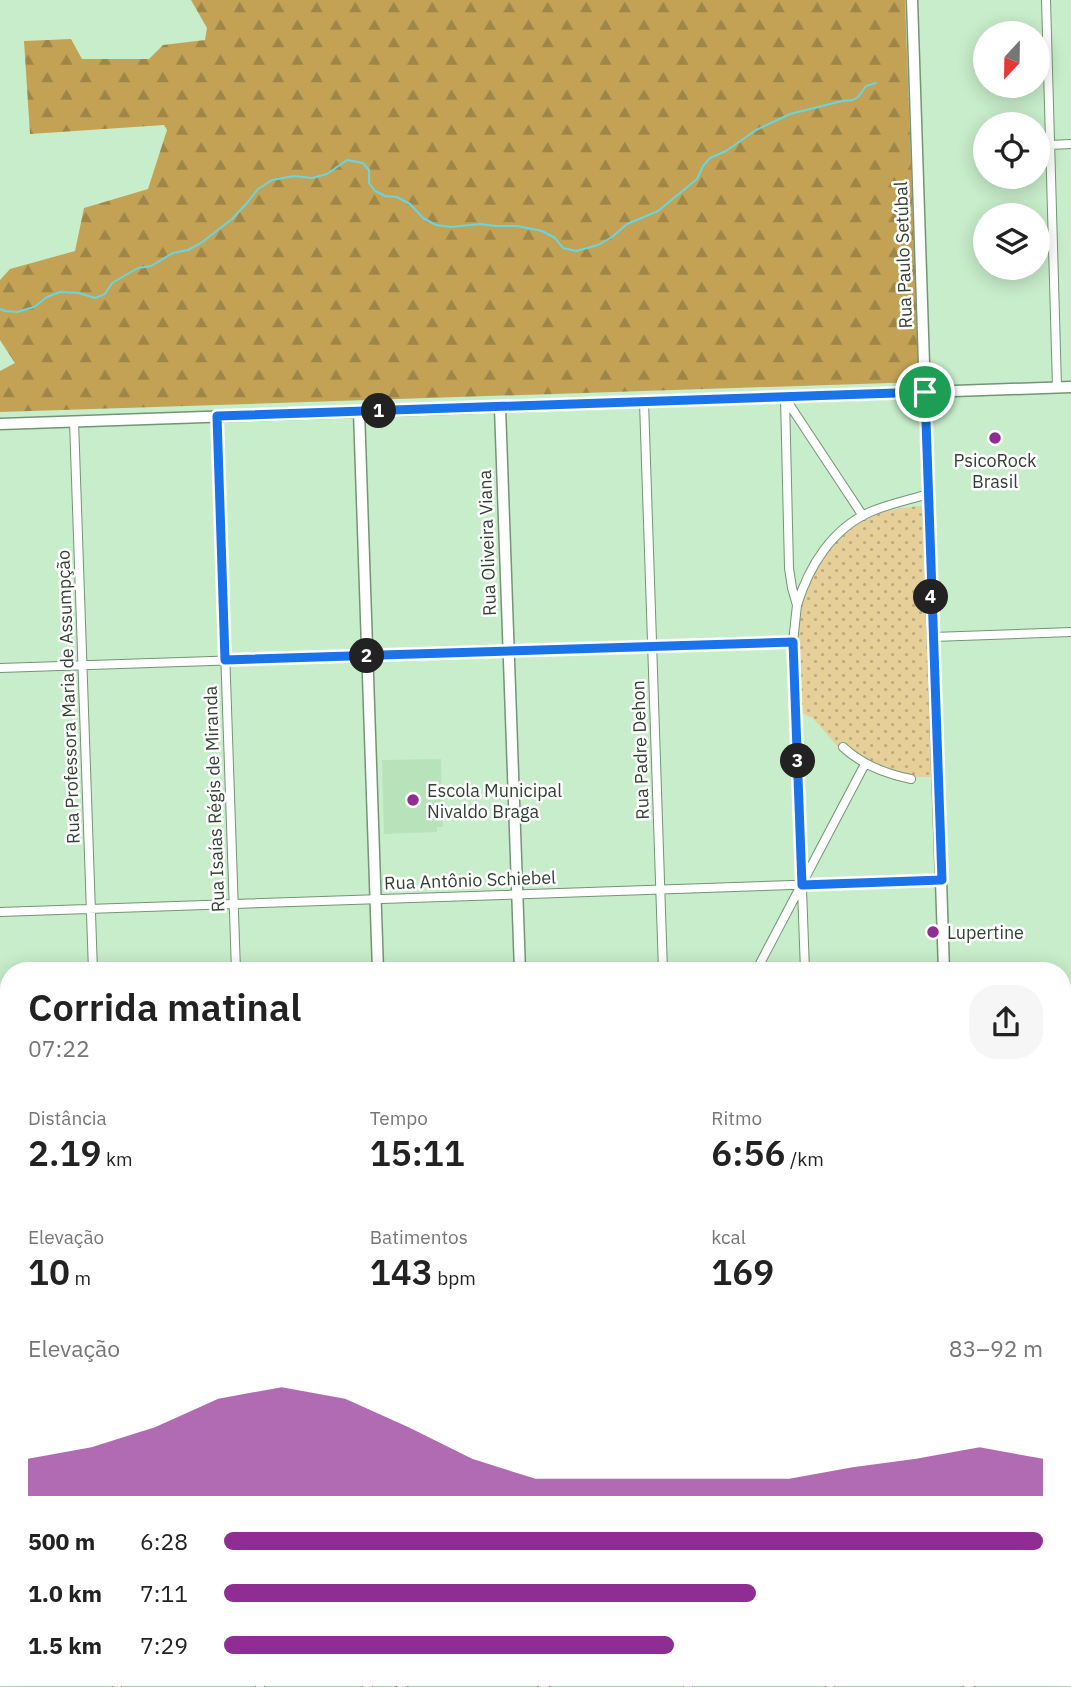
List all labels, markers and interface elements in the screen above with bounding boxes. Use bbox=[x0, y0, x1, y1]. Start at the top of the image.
north arrow bbox=[973, 21, 1050, 98]
map controls bbox=[973, 21, 1050, 280]
button: locate bbox=[973, 112, 1050, 189]
street label: Rua Paulo Setúbal bbox=[889, 181, 917, 329]
button: layers bbox=[973, 203, 1050, 280]
pin bbox=[895, 362, 955, 422]
icon: arrive bbox=[906, 373, 944, 411]
pin: 1 bbox=[362, 394, 396, 428]
text: 1 bbox=[373, 398, 384, 422]
marker: PsicoRock Brasil bbox=[987, 430, 1003, 446]
place label: PsicoRock Brasil bbox=[954, 449, 1037, 493]
street label: Rua Oliveira Viana bbox=[473, 469, 501, 616]
street label: Rua Professora Maria de Assumpção bbox=[51, 550, 85, 844]
pin: 4 bbox=[914, 580, 948, 614]
text: 4 bbox=[925, 584, 936, 608]
pin: 2 bbox=[350, 638, 384, 674]
text: 2 bbox=[361, 643, 372, 667]
street label: Rua Padre Dehon bbox=[626, 680, 654, 820]
street label: Rua Isaías Régis de Miranda bbox=[199, 685, 229, 913]
pin: 3 bbox=[780, 744, 816, 778]
text: 3 bbox=[792, 748, 803, 772]
place label: Escola Municipal Nivaldo Braga bbox=[427, 779, 562, 823]
marker: Escola Municipal Nivaldo Braga bbox=[405, 792, 421, 808]
street label: Rua Antônio Schiebel bbox=[384, 866, 556, 894]
place label: Lupertine bbox=[947, 921, 1024, 944]
marker: Lupertine bbox=[925, 924, 941, 940]
text: Corrida matinal bbox=[28, 982, 301, 1031]
button: share bbox=[969, 985, 1043, 1059]
text: 07:22 bbox=[28, 1033, 90, 1063]
text: Distância bbox=[28, 1106, 107, 1130]
text: Tempo bbox=[370, 1106, 428, 1130]
text: Ritmo bbox=[711, 1106, 762, 1130]
text: 2.19 bbox=[28, 1130, 101, 1176]
text: 15:11 bbox=[370, 1130, 465, 1176]
text: 6:56 bbox=[711, 1130, 786, 1176]
text: km bbox=[101, 1147, 133, 1171]
text: /km bbox=[786, 1147, 824, 1171]
text: Elevação bbox=[28, 1225, 104, 1249]
text: Batimentos bbox=[370, 1225, 468, 1249]
text: kcal bbox=[711, 1225, 746, 1249]
text: 10 bbox=[28, 1249, 70, 1295]
text: 143 bbox=[370, 1249, 433, 1295]
text: 169 bbox=[711, 1249, 774, 1295]
text: m bbox=[70, 1266, 91, 1290]
text: bpm bbox=[433, 1266, 476, 1290]
text: Elevação bbox=[28, 1333, 120, 1363]
text: 83–92 m bbox=[949, 1333, 1043, 1363]
text: 500 m bbox=[28, 1526, 95, 1556]
text: 6:28 bbox=[140, 1526, 188, 1556]
text: 1.0 km bbox=[28, 1578, 102, 1608]
text: 7:11 bbox=[140, 1578, 188, 1608]
text: 1.5 km bbox=[28, 1630, 102, 1660]
text: 7:29 bbox=[140, 1630, 188, 1660]

